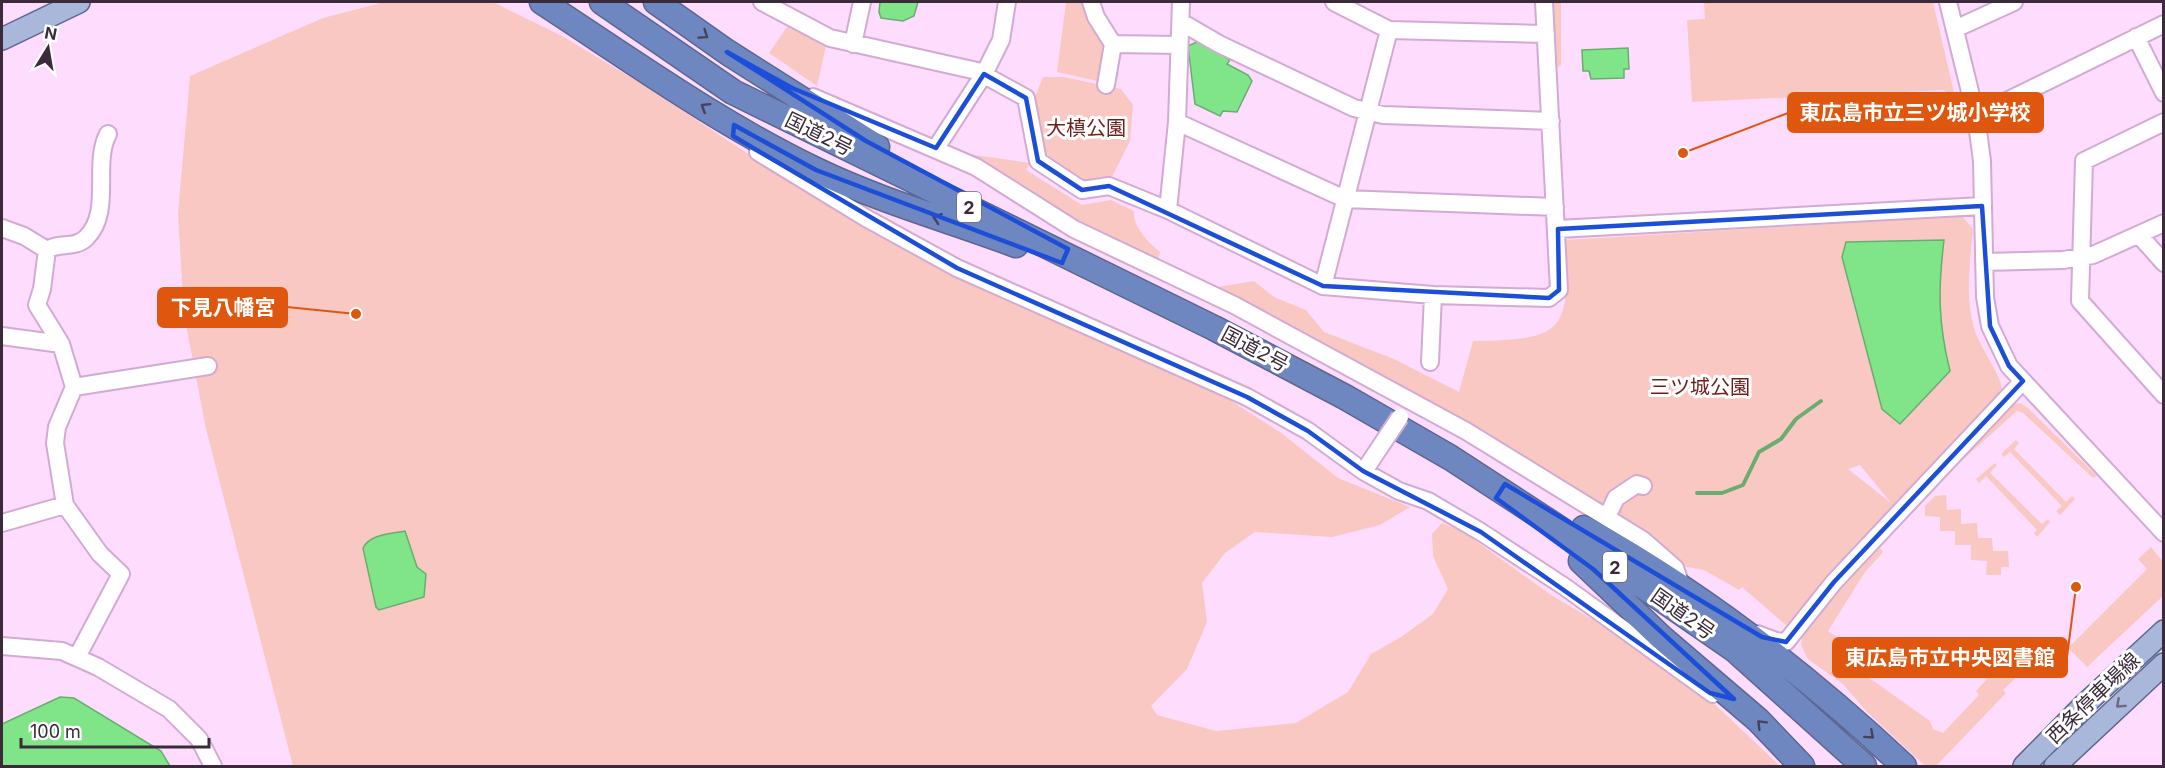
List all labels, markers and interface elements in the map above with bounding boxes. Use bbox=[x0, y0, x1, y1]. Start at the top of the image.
north arrow bbox=[18, 18, 78, 78]
text: N bbox=[43, 22, 59, 44]
one-way arrow bbox=[697, 28, 708, 39]
callout: 東広島市立三ツ城小学校 bbox=[1788, 93, 2043, 132]
text: 東広島市立三ツ城小学校 bbox=[1800, 100, 2031, 125]
one-way arrow bbox=[701, 103, 711, 115]
street label: 国道2号 bbox=[781, 107, 857, 161]
park label: 大槙公園 bbox=[1046, 116, 1126, 140]
road number: 2 bbox=[957, 192, 981, 222]
one-way arrow bbox=[932, 212, 943, 225]
callout: 下見八幡宮 bbox=[158, 288, 287, 327]
text: 下見八幡宮 bbox=[171, 295, 276, 320]
street label: 国道2号 bbox=[1217, 321, 1293, 377]
park label: 三ツ城公園 bbox=[1650, 375, 1750, 399]
road number: 2 bbox=[1603, 552, 1627, 582]
street label: 国道2号 bbox=[1647, 583, 1719, 645]
callout: 東広島市立中央図書館 bbox=[1833, 638, 2067, 677]
text: 東広島市立中央図書館 bbox=[1845, 645, 2055, 670]
street label: 西条停車場線 bbox=[2042, 648, 2144, 748]
one-way arrow bbox=[2116, 697, 2127, 708]
scale bar bbox=[21, 711, 208, 749]
text: 100 m bbox=[30, 721, 81, 742]
one-way arrow bbox=[1758, 721, 1769, 732]
one-way arrow bbox=[1862, 727, 1873, 738]

